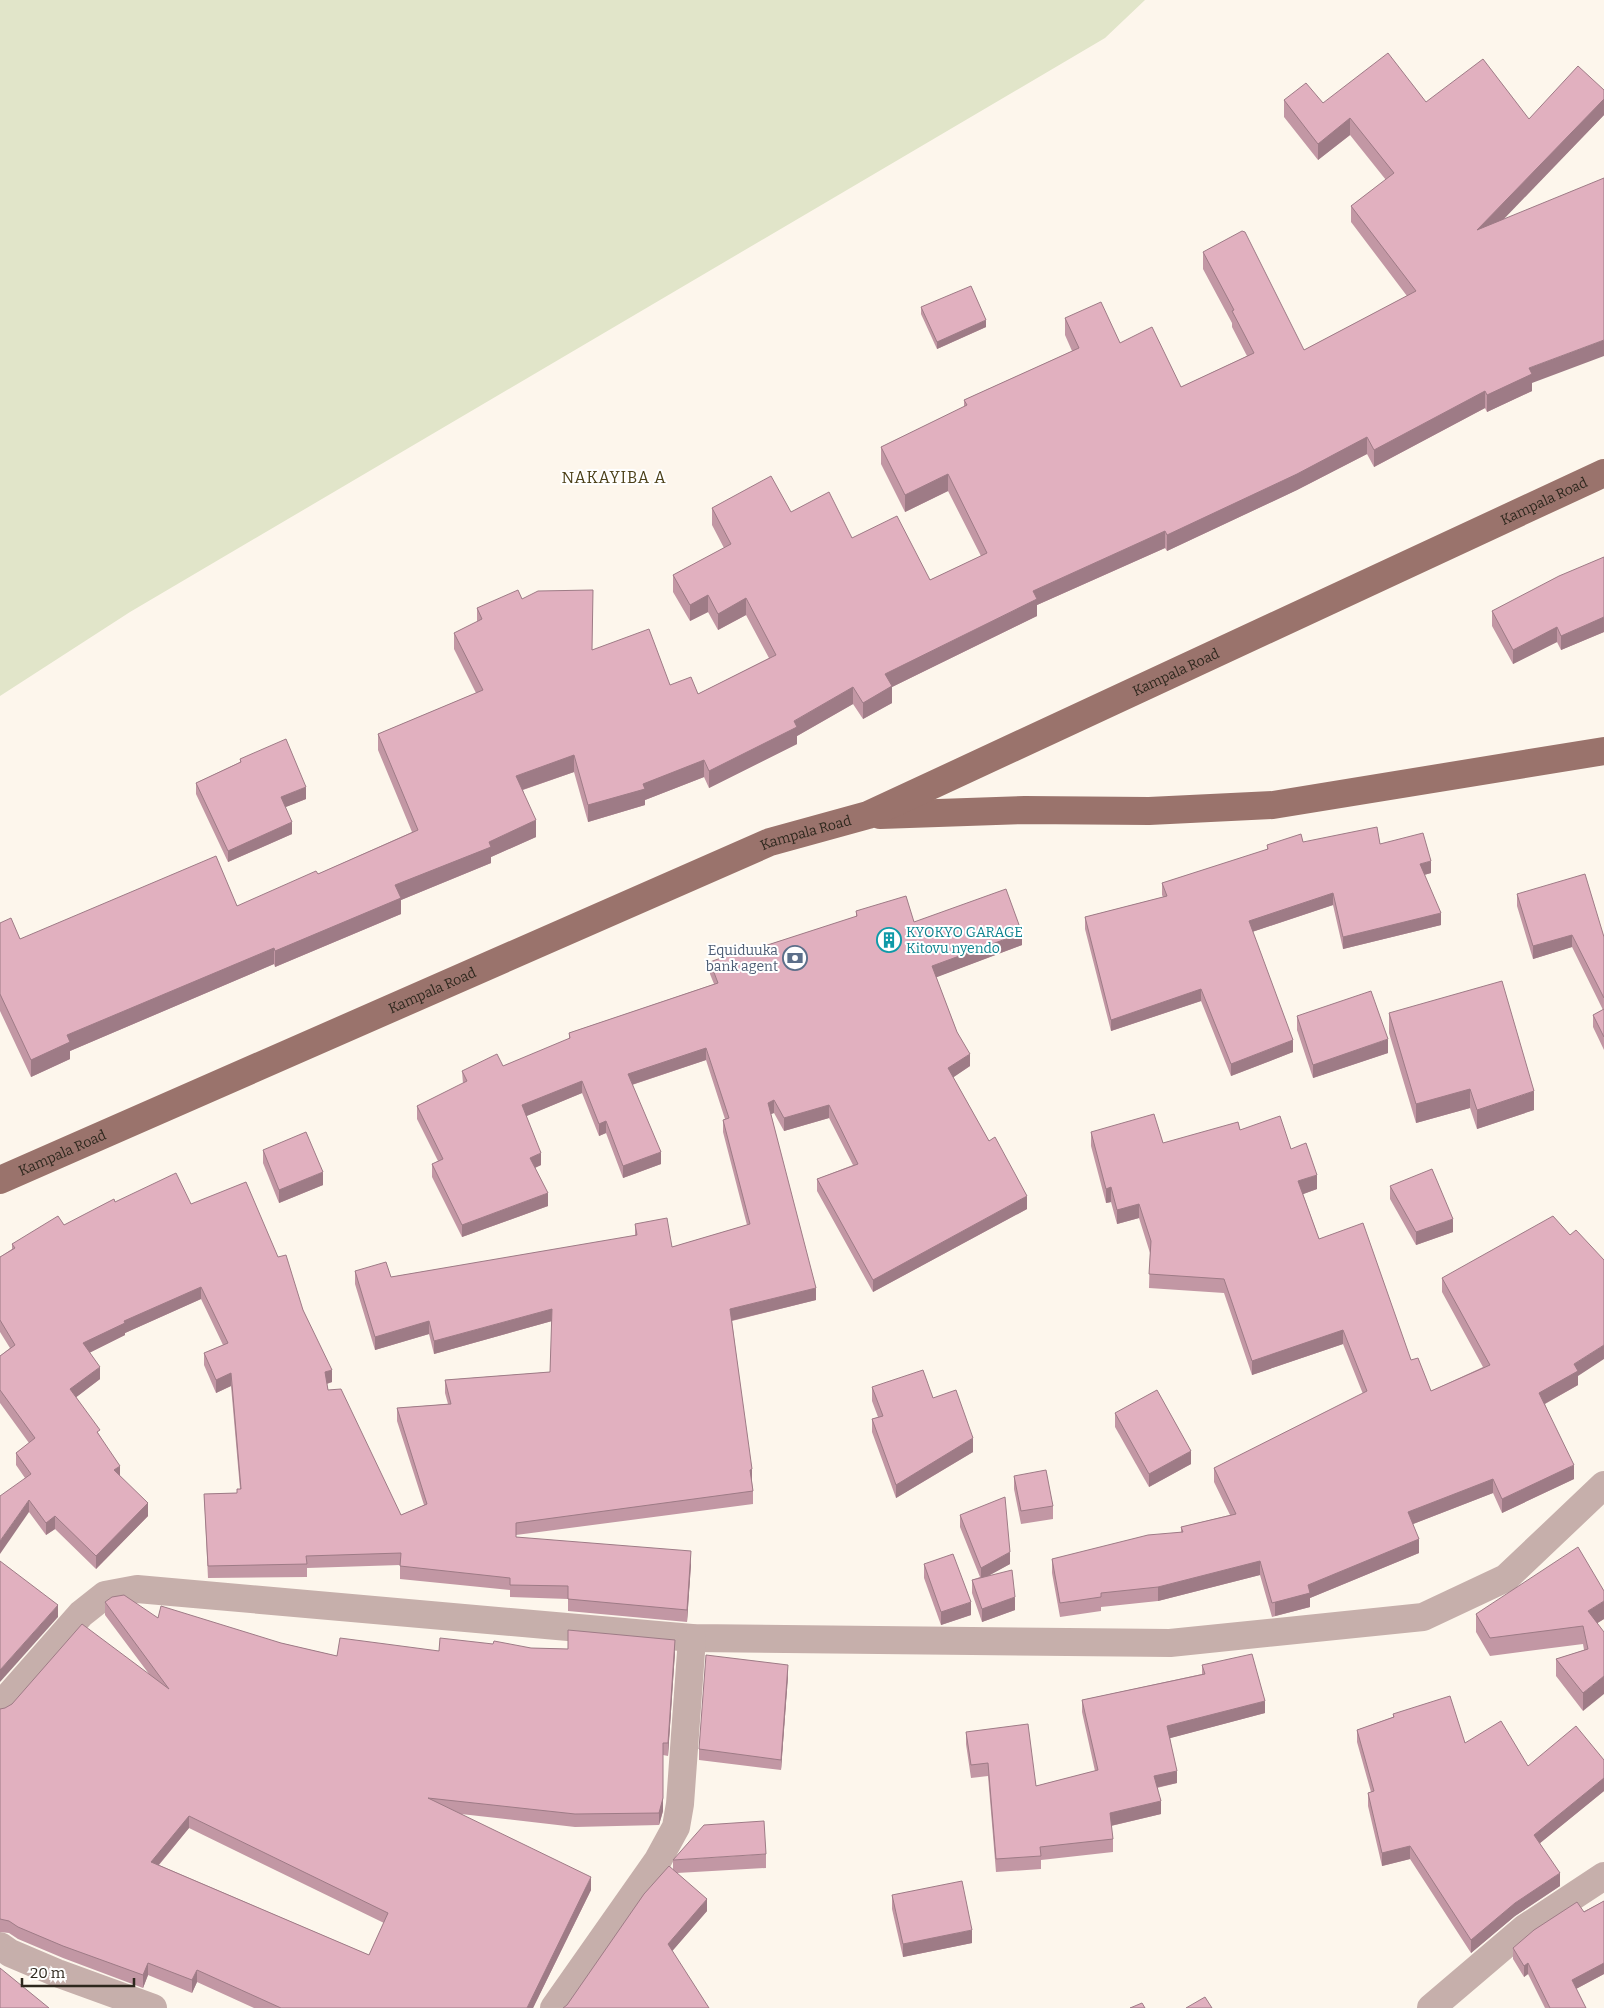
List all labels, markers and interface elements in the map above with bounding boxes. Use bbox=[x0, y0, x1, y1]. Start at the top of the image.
district label: NAKAYIBA A bbox=[561, 468, 667, 487]
street label: Kampala Road bbox=[1498, 473, 1590, 528]
street label: Kampala Road bbox=[1130, 645, 1222, 699]
street label: Kampala Road bbox=[758, 812, 853, 854]
place label: KYOKYO GARAGE Kitovu nyendo bbox=[906, 924, 1023, 957]
building icon: KYOKYO GARAGE Kitovu nyendo bbox=[876, 927, 902, 953]
place label: Equiduuka bank agent bbox=[706, 942, 778, 975]
bank icon: Equiduuka bank agent bbox=[782, 945, 808, 971]
street label: Kampala Road bbox=[386, 964, 479, 1017]
street label: Kampala Road bbox=[16, 1126, 109, 1179]
scale bar bbox=[22, 1956, 135, 1988]
text: 20 m bbox=[30, 1964, 66, 1982]

